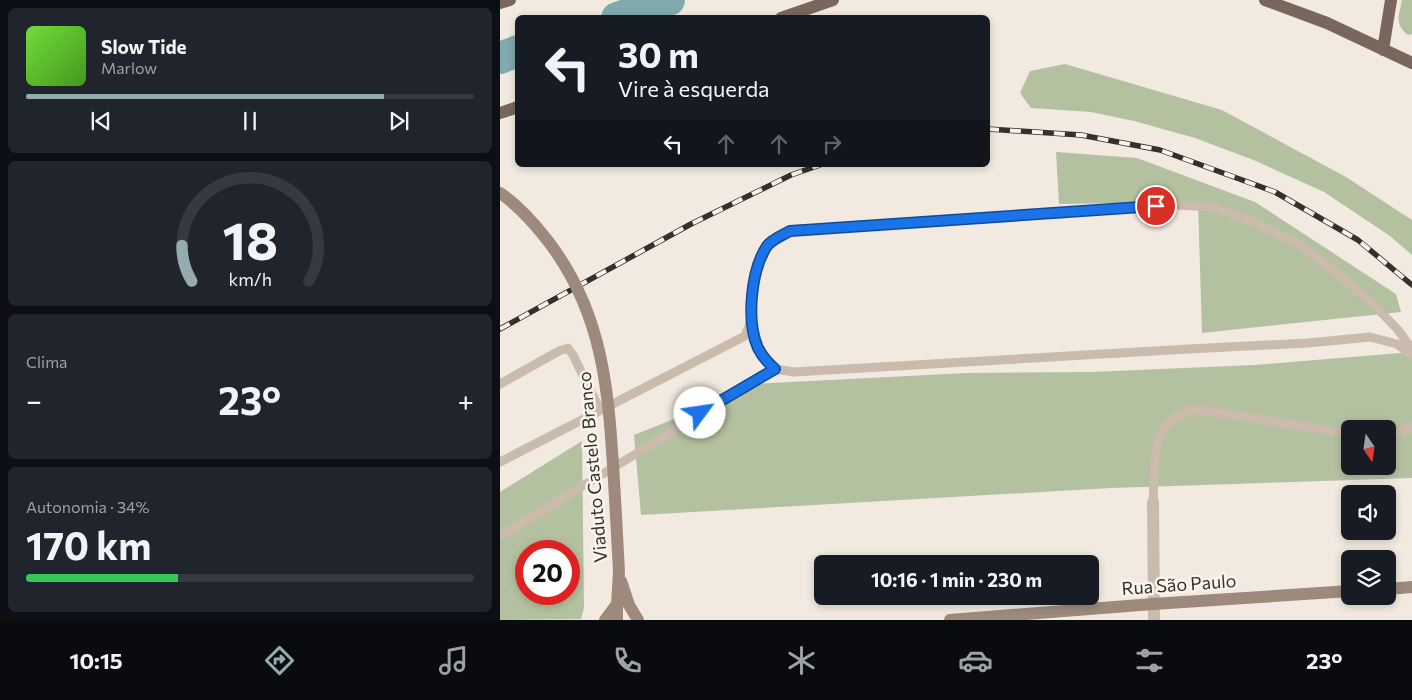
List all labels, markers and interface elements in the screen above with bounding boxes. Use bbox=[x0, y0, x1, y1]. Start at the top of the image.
text: 30 m bbox=[618, 32, 699, 75]
text: Slow Tide bbox=[101, 35, 187, 58]
icon: left bbox=[535, 35, 600, 100]
text: Marlow bbox=[101, 58, 157, 77]
text: Vire à esquerda bbox=[618, 75, 770, 102]
icon: previous bbox=[87, 107, 115, 135]
icon: pause bbox=[236, 107, 264, 135]
icon: next bbox=[385, 107, 413, 135]
icon: left bbox=[659, 130, 687, 158]
icon: ahead bbox=[712, 130, 740, 158]
icon: ahead bbox=[765, 130, 793, 158]
icon: right bbox=[818, 130, 846, 158]
pin bbox=[1135, 185, 1177, 227]
icon: arrive bbox=[1142, 192, 1170, 220]
text: 18 bbox=[222, 207, 278, 271]
text: km/h bbox=[228, 268, 272, 290]
text: Clima bbox=[26, 352, 67, 371]
street label: Viaduto Castelo Branco bbox=[573, 371, 611, 564]
text: 23° bbox=[218, 376, 281, 423]
text: − bbox=[26, 383, 42, 417]
text: + bbox=[458, 383, 474, 417]
position arrow bbox=[673, 386, 725, 438]
north arrow bbox=[1341, 420, 1396, 475]
map controls bbox=[1341, 420, 1396, 605]
button: sound bbox=[1341, 485, 1396, 540]
text: Autonomia · 34% bbox=[26, 497, 150, 516]
text: 170 km bbox=[26, 521, 151, 568]
speed limit sign: 20 bbox=[515, 540, 580, 605]
button: layers bbox=[1341, 550, 1396, 605]
text: 10:16 · 1 min · 230 m bbox=[871, 568, 1042, 591]
street label: Rua São Paulo bbox=[1121, 569, 1237, 599]
icon: directions bbox=[262, 643, 297, 678]
icon: music bbox=[436, 643, 471, 678]
icon: phone bbox=[610, 643, 645, 678]
icon: climate bbox=[784, 643, 819, 678]
icon: car bbox=[958, 643, 993, 678]
icon: filters bbox=[1132, 643, 1167, 678]
text: 10:15 bbox=[70, 647, 123, 674]
text: 23° bbox=[1306, 647, 1342, 674]

